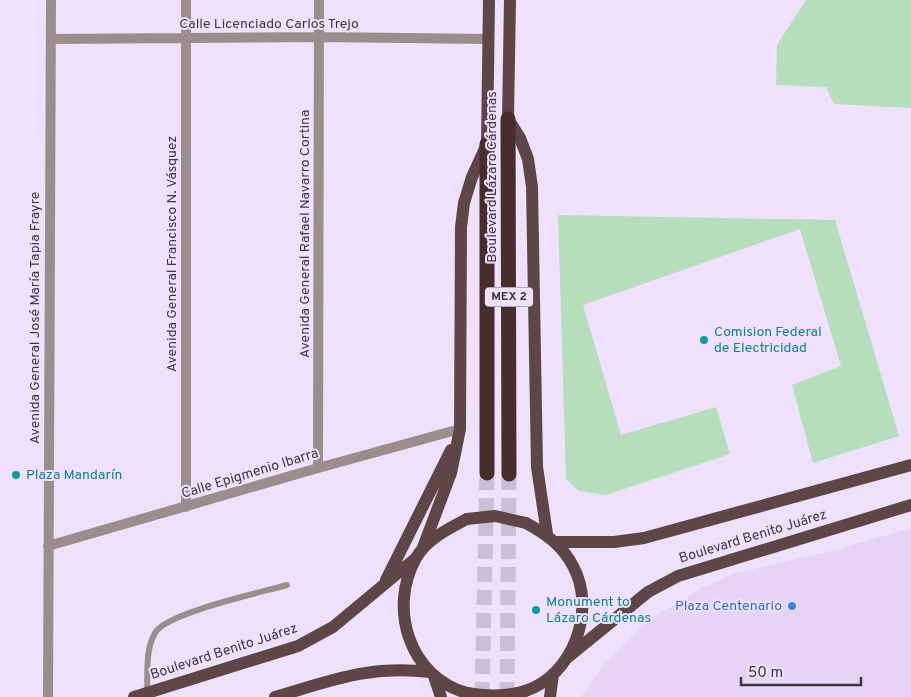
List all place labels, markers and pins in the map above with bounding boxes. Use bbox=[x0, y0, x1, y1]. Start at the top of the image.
place label: Comision Federal de Electricidad bbox=[714, 324, 822, 357]
marker: Comision Federal de Electricidad bbox=[698, 334, 710, 346]
place label: Plaza Mandarín bbox=[26, 467, 122, 484]
marker: Plaza Mandarín bbox=[10, 469, 22, 481]
place label: Monument to Lázaro Cárdenas bbox=[546, 594, 651, 627]
place label: Plaza Centenario bbox=[675, 598, 782, 615]
marker: Plaza Centenario bbox=[786, 600, 798, 612]
marker: Monument to Lázaro Cárdenas bbox=[530, 604, 542, 616]

